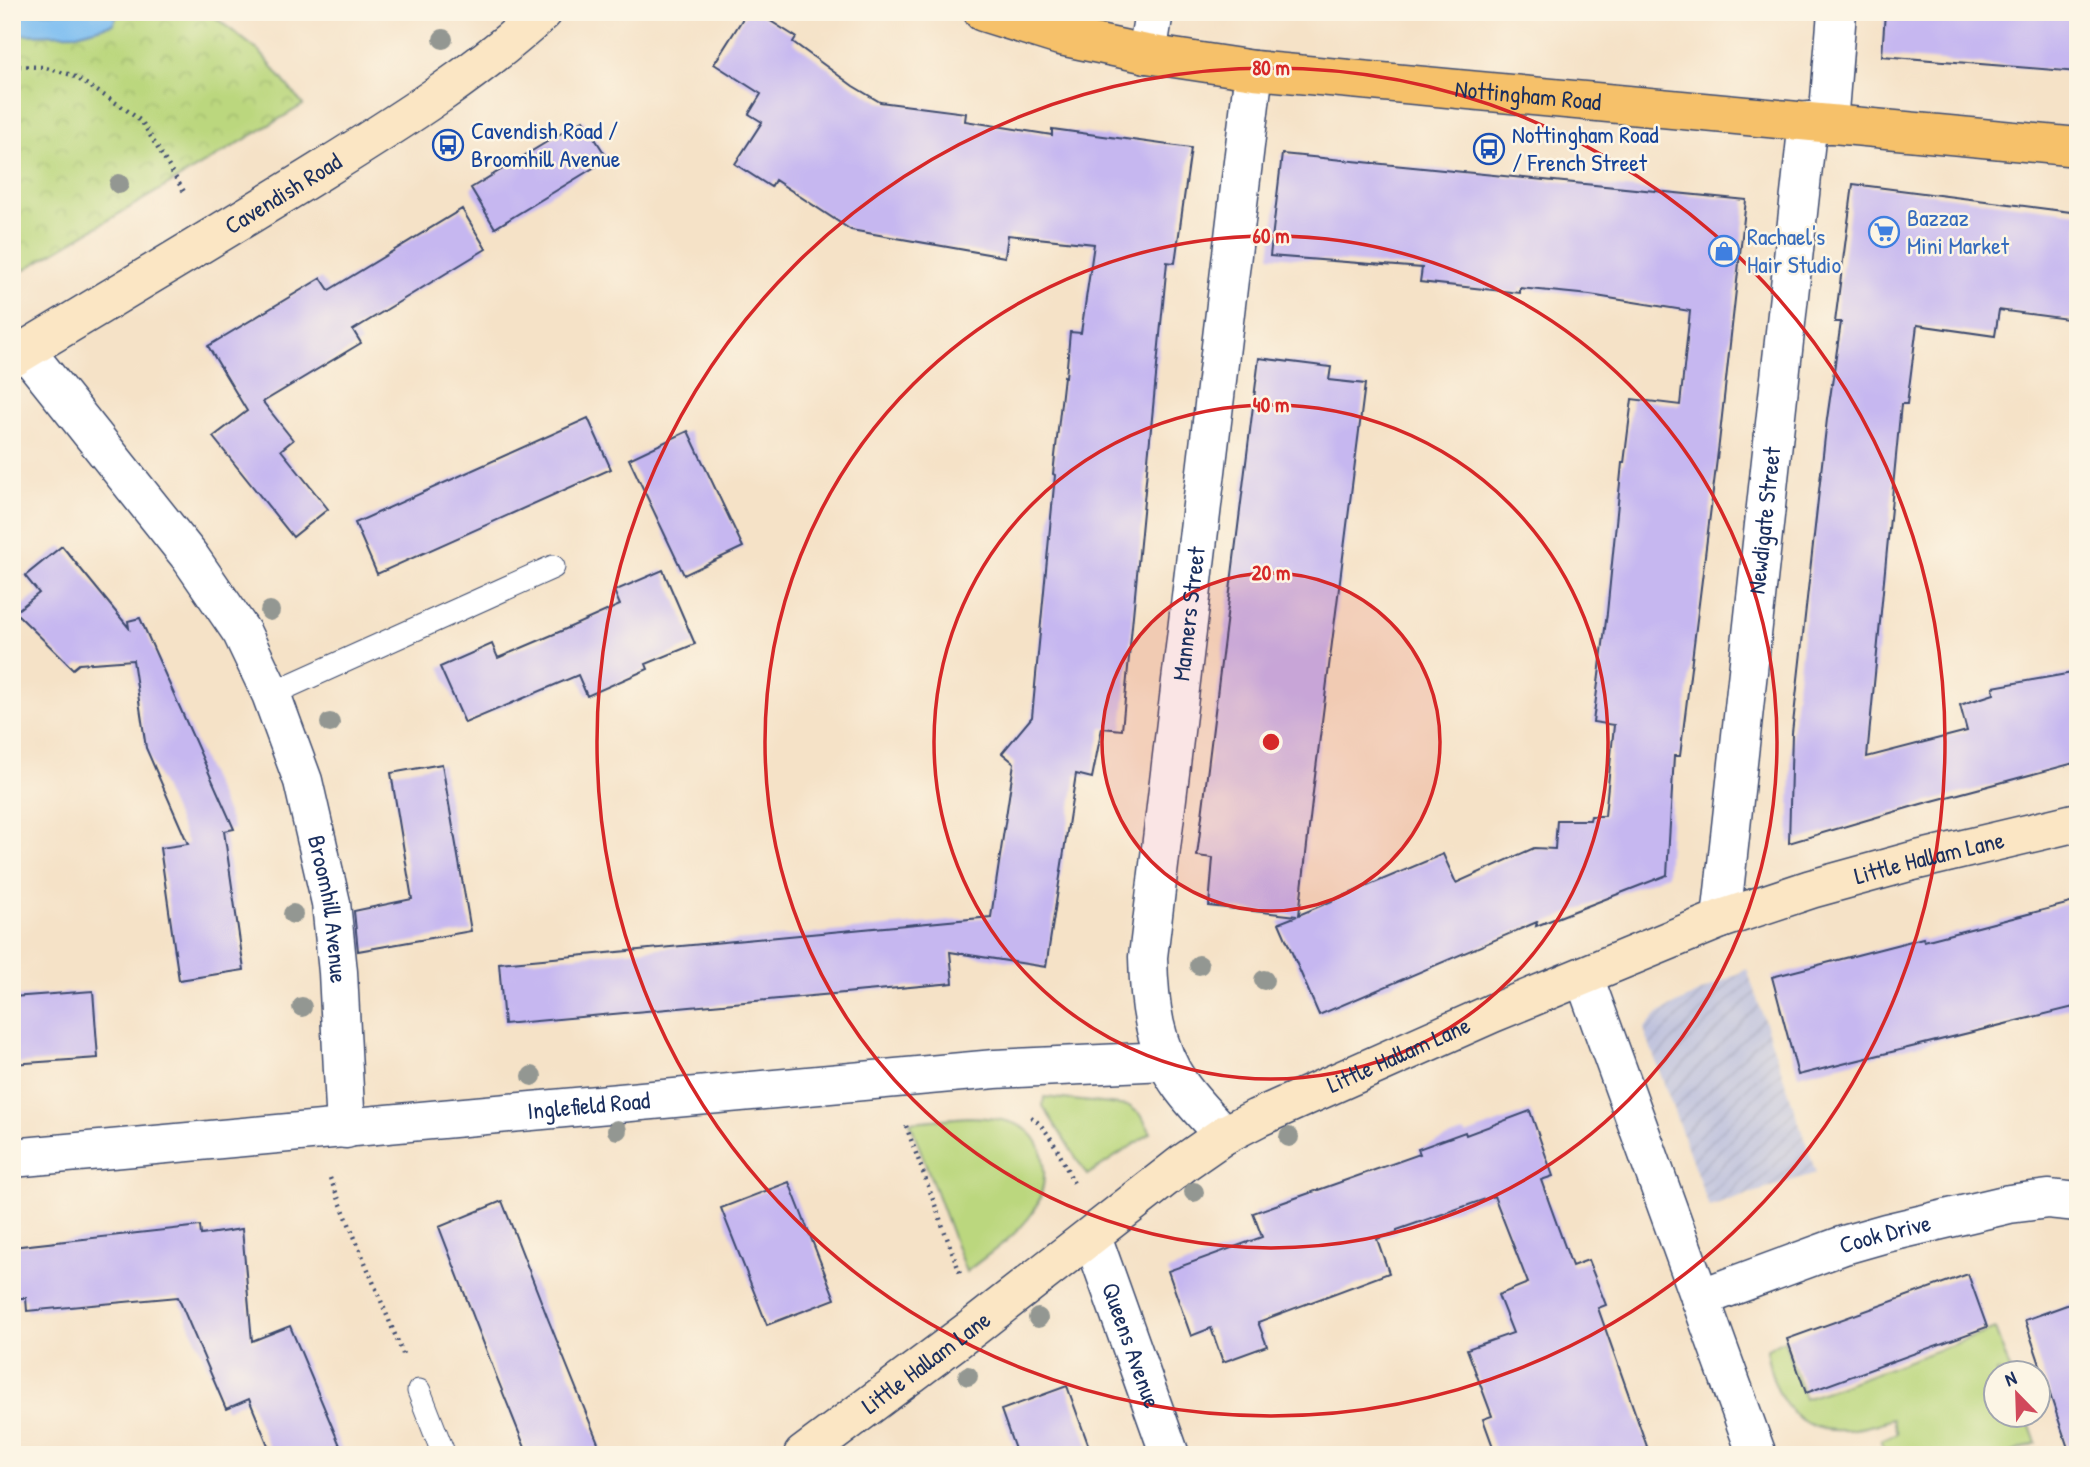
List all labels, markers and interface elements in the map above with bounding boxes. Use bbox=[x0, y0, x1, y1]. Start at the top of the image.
text: 80 m bbox=[1252, 53, 1290, 82]
street label: Nottingham Road bbox=[1454, 72, 1603, 117]
place label: Cavendish Road / Broomhill Avenue bbox=[471, 114, 621, 174]
place label: Nottingham Road / French Street bbox=[1512, 118, 1659, 178]
bus stop icon: Cavendish Road / Broomhill Avenue bbox=[431, 128, 465, 162]
bus stop icon: Nottingham Road / French Street bbox=[1472, 132, 1506, 166]
street label: Cavendish Road bbox=[218, 145, 347, 241]
place label: Bazzaz Mini Market bbox=[1907, 201, 2010, 261]
supermarket icon: Bazzaz Mini Market bbox=[1867, 215, 1901, 249]
place label: Rachael's Hair Studio bbox=[1747, 220, 1841, 280]
text: 60 m bbox=[1253, 221, 1289, 250]
shop icon: Rachael's Hair Studio bbox=[1707, 234, 1741, 268]
text: 40 m bbox=[1253, 390, 1289, 419]
street label: Newdigate Street bbox=[1740, 444, 1787, 595]
street label: Manners Street bbox=[1164, 544, 1212, 683]
text: 20 m bbox=[1252, 558, 1290, 587]
centre of rings bbox=[1259, 730, 1283, 754]
street label: Little Hallam Lane bbox=[1850, 823, 2008, 891]
street label: Broomhill Avenue bbox=[301, 832, 356, 984]
street label: Little Hallam Lane bbox=[1322, 1008, 1475, 1100]
street label: Inglefield Road bbox=[526, 1083, 651, 1126]
street label: Cook Drive bbox=[1835, 1206, 1934, 1261]
street label: Queens Avenue bbox=[1095, 1278, 1169, 1412]
street label: Little Hallam Lane bbox=[855, 1303, 997, 1421]
north arrow bbox=[1982, 1358, 2052, 1428]
text: N bbox=[2001, 1364, 2020, 1392]

